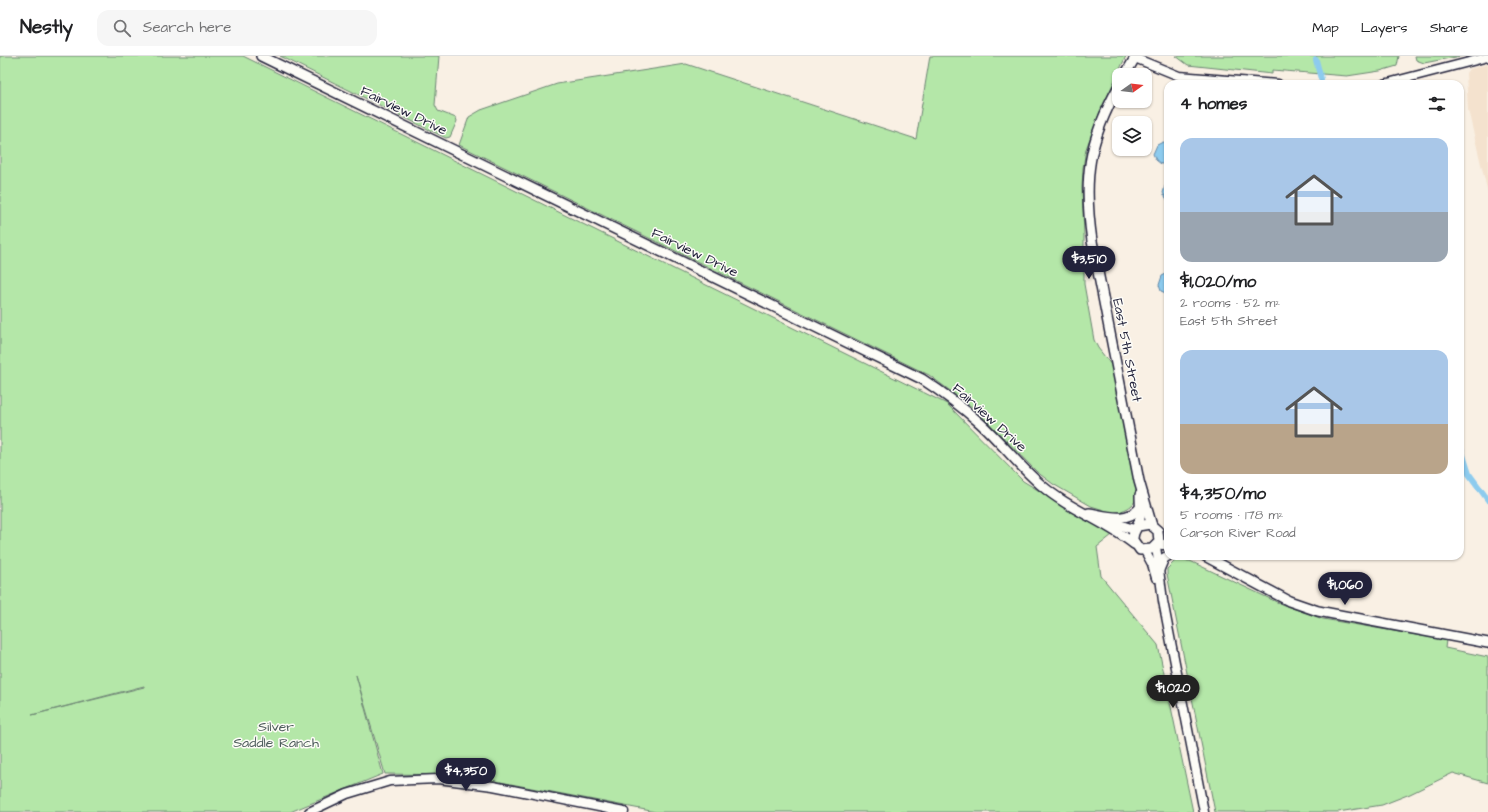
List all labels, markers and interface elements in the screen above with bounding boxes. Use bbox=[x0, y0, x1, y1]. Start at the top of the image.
search box bbox=[97, 10, 377, 46]
text: Nestly bbox=[20, 14, 73, 41]
icon: search bbox=[111, 17, 133, 39]
text: Search here bbox=[143, 17, 231, 38]
text: Map bbox=[1312, 18, 1339, 38]
text: Layers bbox=[1361, 18, 1408, 38]
text: Share bbox=[1430, 18, 1468, 38]
north arrow bbox=[1112, 68, 1152, 108]
map controls bbox=[1112, 68, 1152, 156]
street label: Fairview Drive bbox=[357, 81, 451, 141]
text: 4 homes bbox=[1180, 92, 1247, 116]
icon: filters bbox=[1426, 93, 1448, 115]
button: layers bbox=[1112, 116, 1152, 156]
icon: home bbox=[1278, 164, 1350, 236]
street label: Fairview Drive bbox=[648, 223, 742, 283]
pin: $3,510 bbox=[1056, 246, 1122, 280]
text: $3,510 bbox=[1071, 250, 1107, 268]
text: $1,020/mo bbox=[1180, 270, 1256, 294]
text: 2 rooms · 52 m² bbox=[1180, 294, 1280, 312]
street label: East 5th Street bbox=[1107, 297, 1147, 404]
text: East 5th Street bbox=[1180, 312, 1278, 330]
icon: home bbox=[1278, 376, 1350, 448]
street label: Fairview Drive bbox=[948, 379, 1031, 457]
text: $4,350/mo bbox=[1180, 482, 1266, 506]
text: 5 rooms · 178 m² bbox=[1180, 506, 1283, 524]
text: Carson River Road bbox=[1180, 524, 1296, 542]
pin: $1,060 bbox=[1312, 572, 1378, 606]
text: $1,060 bbox=[1327, 576, 1363, 594]
pin: $1,020 bbox=[1140, 675, 1206, 709]
text: $1,020 bbox=[1155, 679, 1191, 697]
park label: Silver Saddle Ranch bbox=[233, 717, 319, 753]
pin: $4,350 bbox=[433, 758, 499, 792]
text: $4,350 bbox=[445, 762, 487, 780]

